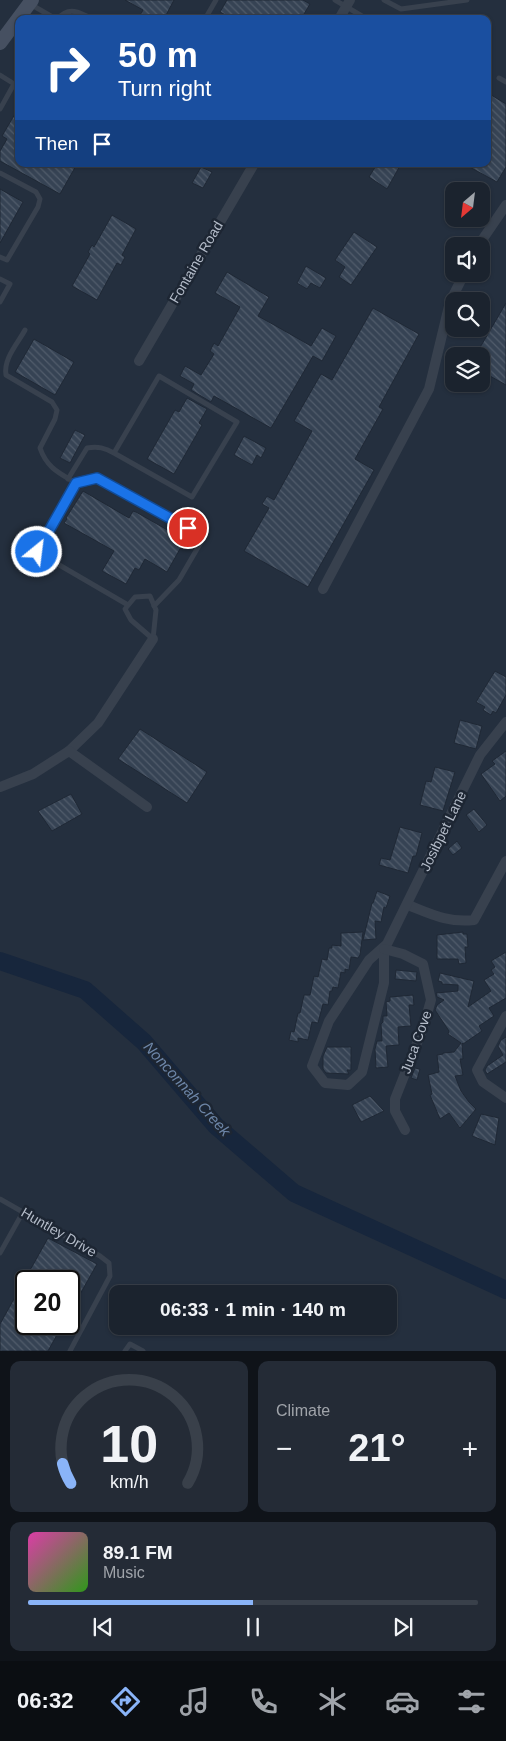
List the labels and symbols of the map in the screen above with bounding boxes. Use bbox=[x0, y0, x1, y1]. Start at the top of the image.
north arrow bbox=[445, 182, 490, 228]
street label: Fontaine Road bbox=[166, 218, 226, 306]
pin bbox=[167, 507, 209, 549]
position arrow bbox=[10, 525, 62, 577]
street label: Josibpet Lane bbox=[417, 788, 469, 874]
street label: Juca Cove bbox=[397, 1008, 435, 1076]
water label: Nonconnah Creek bbox=[141, 1038, 235, 1140]
street label: Huntley Drive bbox=[19, 1204, 100, 1260]
speed limit sign: 20 bbox=[15, 1270, 80, 1335]

